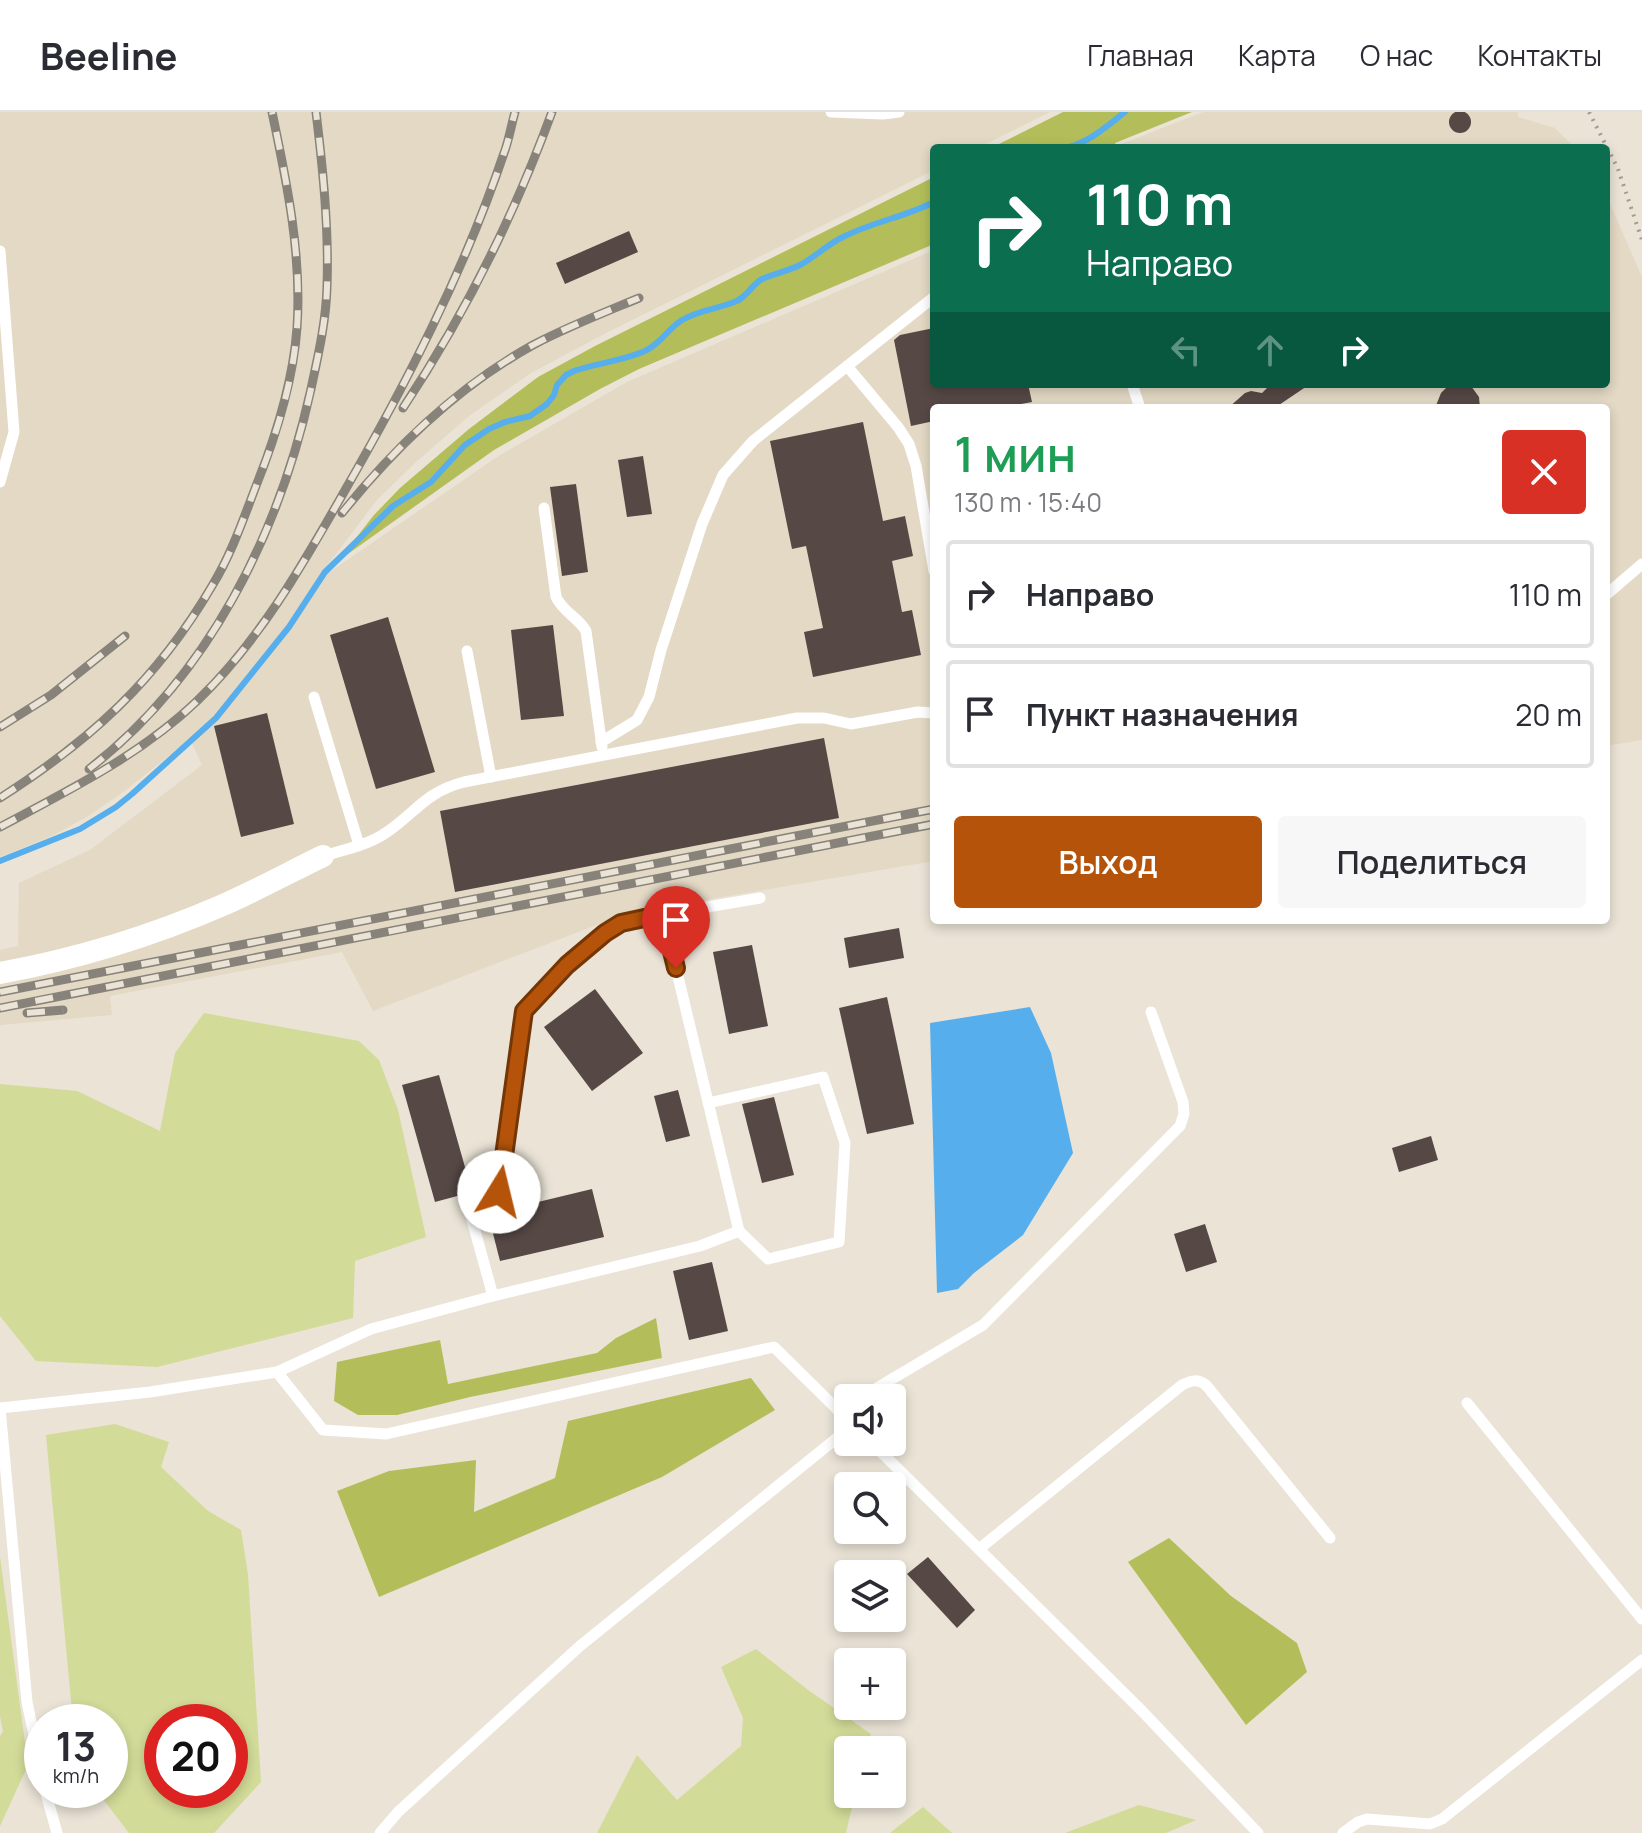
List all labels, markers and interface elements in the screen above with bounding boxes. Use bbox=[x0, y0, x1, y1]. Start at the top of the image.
text: Beeline bbox=[40, 29, 177, 81]
text: Главная bbox=[1087, 36, 1194, 74]
text: Карта bbox=[1238, 36, 1316, 74]
text: О нас bbox=[1360, 36, 1433, 74]
text: Контакты bbox=[1477, 36, 1602, 74]
text: 110 m bbox=[1086, 165, 1233, 242]
icon: right bbox=[954, 176, 1058, 280]
text: Направо bbox=[1086, 238, 1233, 287]
icon: left bbox=[1164, 328, 1208, 372]
icon: ahead bbox=[1248, 328, 1292, 372]
icon: right bbox=[1332, 328, 1376, 372]
text: 1 мин bbox=[954, 421, 1076, 486]
button: close bbox=[1502, 430, 1586, 514]
text: 130 m · 15:40 bbox=[954, 484, 1102, 520]
icon: right bbox=[958, 572, 1002, 616]
text: Направо bbox=[1026, 574, 1154, 615]
text: 110 m bbox=[1509, 574, 1582, 615]
icon: arrive bbox=[958, 692, 1002, 736]
text: Пункт назначения bbox=[1026, 694, 1299, 735]
text: 20 m bbox=[1515, 694, 1582, 735]
button: Выход bbox=[954, 816, 1262, 908]
button: Поделиться bbox=[1278, 816, 1586, 908]
pin bbox=[642, 886, 710, 968]
icon: arrive bbox=[654, 898, 698, 942]
position arrow bbox=[457, 1150, 541, 1234]
map controls bbox=[834, 1384, 906, 1808]
button: sound bbox=[834, 1384, 906, 1456]
button: search bbox=[834, 1472, 906, 1544]
button: layers bbox=[834, 1560, 906, 1632]
button: + bbox=[834, 1648, 906, 1720]
speed limit sign: 20 bbox=[144, 1704, 248, 1808]
text: 13 bbox=[56, 1718, 96, 1773]
button: − bbox=[834, 1736, 906, 1808]
text: km/h bbox=[53, 1762, 99, 1789]

